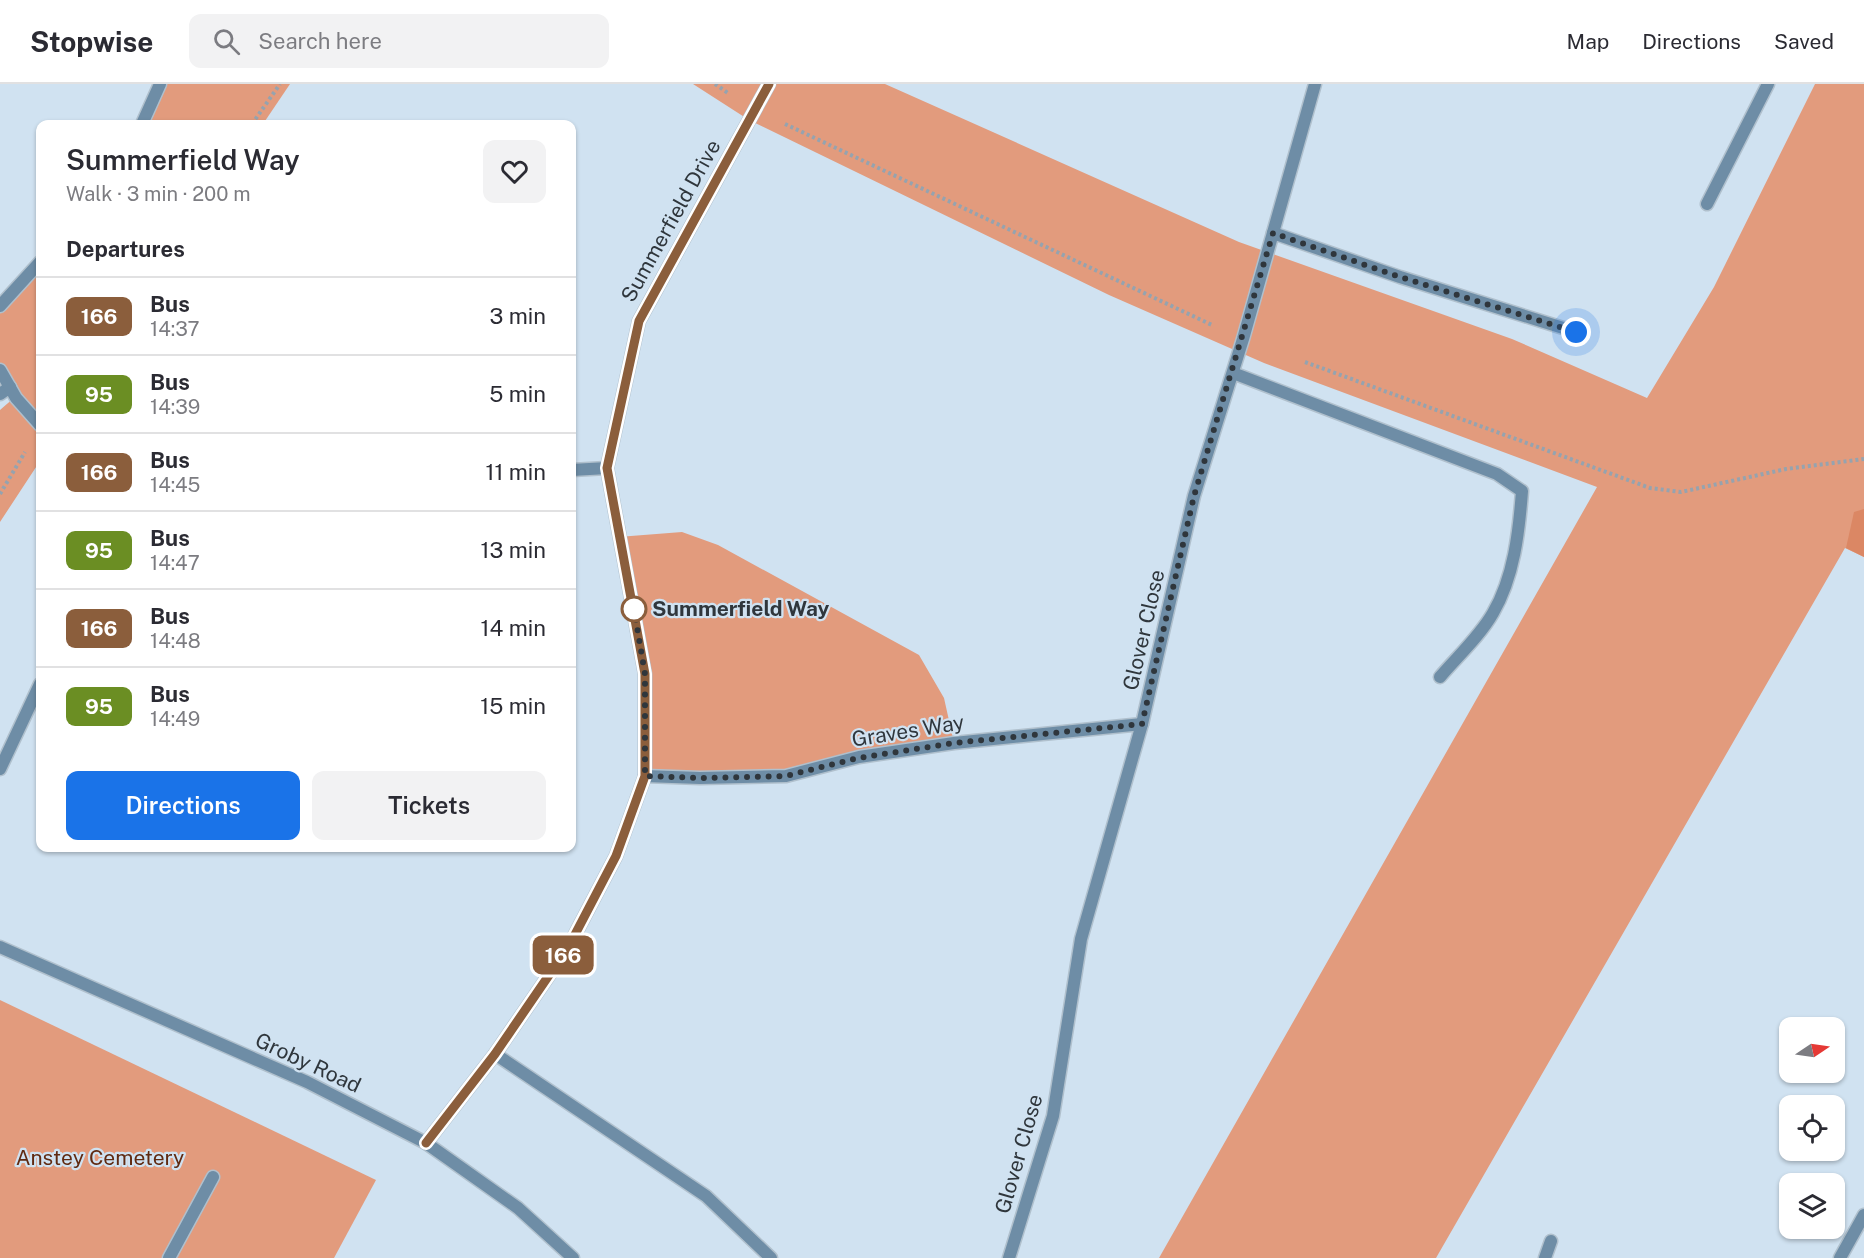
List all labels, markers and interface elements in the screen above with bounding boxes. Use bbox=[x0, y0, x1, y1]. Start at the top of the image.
search box bbox=[189, 14, 609, 68]
text: Stopwise bbox=[30, 25, 153, 58]
icon: search bbox=[210, 25, 243, 58]
text: Search here bbox=[258, 28, 382, 54]
text: Map bbox=[1567, 29, 1609, 54]
text: Directions bbox=[1642, 29, 1741, 54]
text: Saved bbox=[1774, 29, 1834, 54]
street label: Summerfield Drive bbox=[616, 135, 726, 306]
button: heart bbox=[483, 140, 546, 203]
text: Summerfield Way bbox=[66, 143, 300, 176]
text: Walk · 3 min · 200 m bbox=[66, 182, 251, 206]
text: Departures bbox=[66, 236, 185, 262]
text: Bus bbox=[150, 291, 190, 317]
text: 3 min bbox=[489, 303, 546, 329]
text: 166 bbox=[81, 304, 117, 329]
text: 14:37 bbox=[150, 317, 199, 341]
your location bbox=[1561, 317, 1591, 347]
text: Bus bbox=[150, 369, 190, 395]
text: 5 min bbox=[489, 381, 546, 407]
text: 95 bbox=[85, 382, 113, 407]
text: 14:39 bbox=[150, 395, 200, 419]
text: Bus bbox=[150, 447, 190, 473]
text: 11 min bbox=[485, 459, 546, 485]
text: 166 bbox=[81, 460, 117, 485]
text: 14:45 bbox=[150, 473, 200, 497]
text: Bus bbox=[150, 525, 190, 551]
text: 13 min bbox=[481, 537, 546, 563]
text: 95 bbox=[85, 538, 113, 563]
text: 14:47 bbox=[150, 551, 200, 575]
street label: Glover Close bbox=[1117, 567, 1170, 693]
marker: Summerfield Way bbox=[621, 596, 647, 622]
place label: Summerfield Way bbox=[652, 596, 830, 621]
text: Bus bbox=[150, 603, 190, 629]
text: 14 min bbox=[481, 615, 546, 641]
text: 166 bbox=[81, 616, 117, 641]
text: 14:48 bbox=[150, 629, 201, 653]
text: Bus bbox=[150, 681, 190, 707]
text: 15 min bbox=[480, 693, 546, 719]
text: 95 bbox=[85, 694, 113, 719]
text: 14:49 bbox=[150, 707, 200, 731]
street label: Graves Way bbox=[850, 709, 966, 752]
button: Directions bbox=[66, 771, 300, 840]
button: Tickets bbox=[312, 771, 546, 840]
line badge: 166 bbox=[528, 936, 598, 974]
text: 166 bbox=[545, 943, 581, 968]
north arrow bbox=[1779, 1017, 1845, 1083]
map controls bbox=[1779, 1017, 1845, 1239]
street label: Groby Road bbox=[251, 1027, 365, 1098]
street label: Glover Close bbox=[990, 1091, 1048, 1216]
button: locate bbox=[1779, 1095, 1845, 1161]
park label: Anstey Cemetery bbox=[16, 1145, 184, 1170]
button: layers bbox=[1779, 1173, 1845, 1239]

